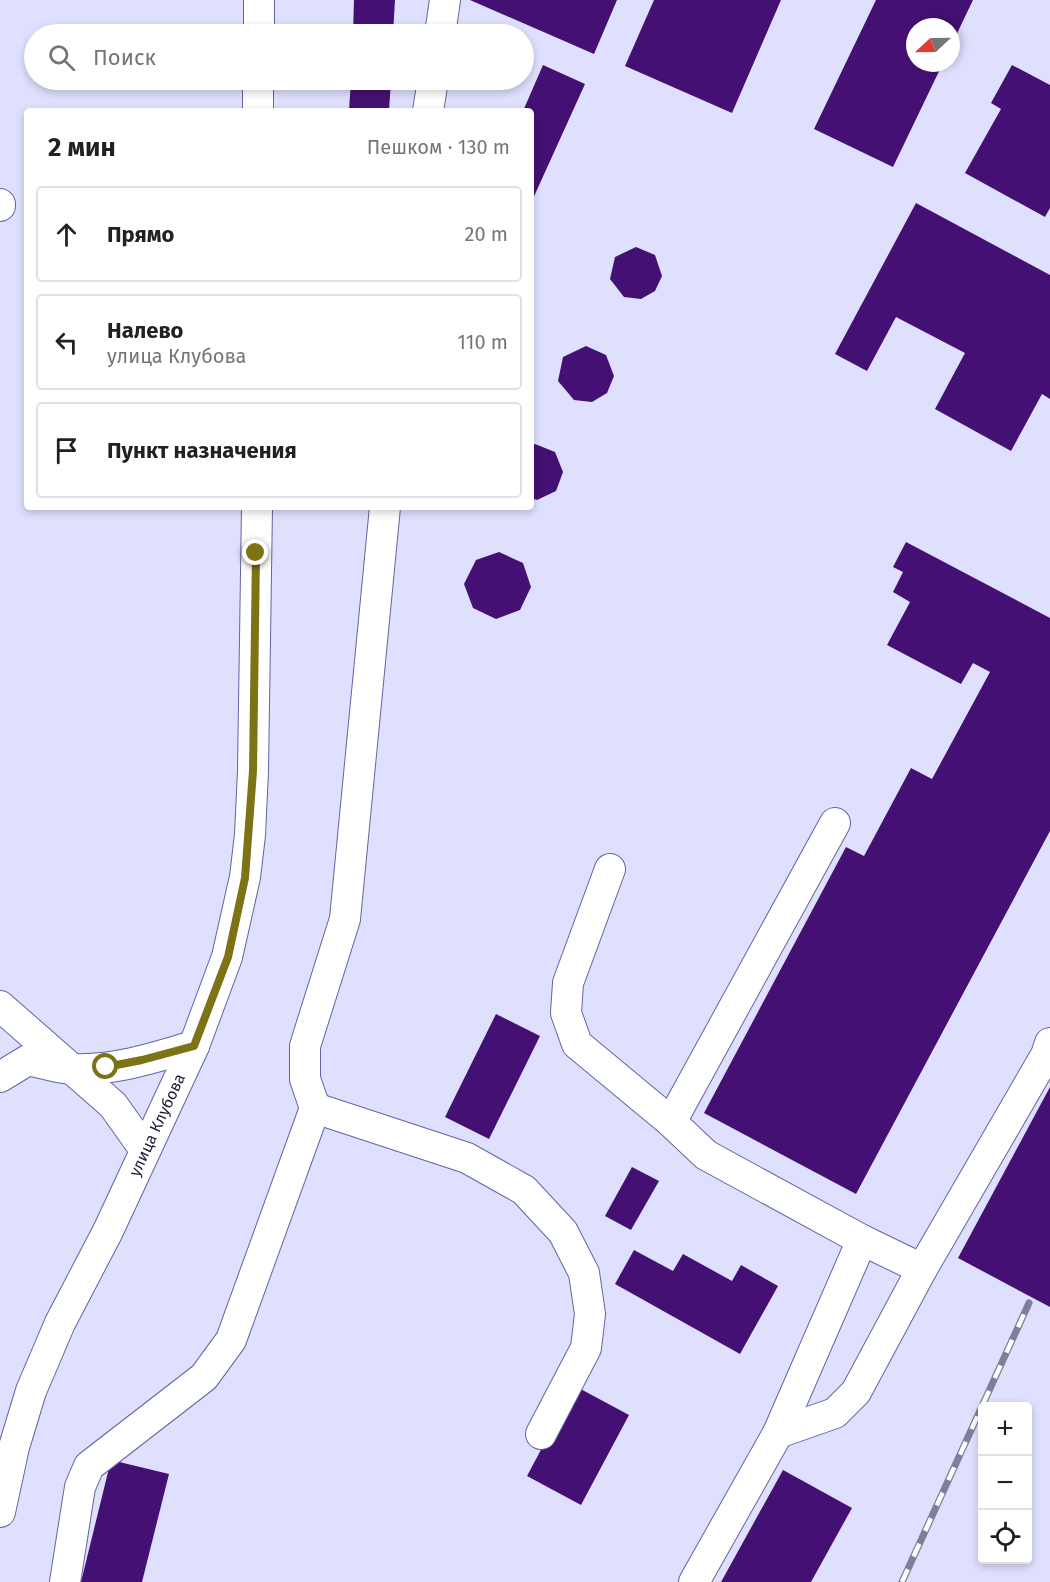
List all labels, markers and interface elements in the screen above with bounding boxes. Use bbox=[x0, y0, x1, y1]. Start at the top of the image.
north arrow bbox=[906, 18, 960, 72]
search box bbox=[24, 24, 534, 90]
icon: search bbox=[45, 41, 78, 74]
text: Поиск bbox=[93, 44, 156, 71]
text: 2 мин bbox=[48, 132, 116, 163]
text: Пешком · 130 m bbox=[367, 135, 510, 159]
icon: ahead bbox=[50, 218, 83, 251]
text: Прямо bbox=[107, 221, 174, 248]
text: 20 m bbox=[465, 222, 508, 246]
text: Налево bbox=[107, 317, 183, 344]
icon: left bbox=[50, 326, 83, 359]
text: 110 m bbox=[457, 330, 508, 354]
text: улица Клубова bbox=[107, 344, 246, 368]
icon: arrive bbox=[50, 434, 83, 467]
text: Пункт назначения bbox=[107, 437, 297, 464]
route end bbox=[242, 539, 268, 565]
route start bbox=[92, 1053, 118, 1079]
street label: улица Клубова bbox=[125, 1070, 189, 1180]
map controls bbox=[978, 1402, 1032, 1564]
button: + bbox=[978, 1402, 1032, 1456]
button: − bbox=[978, 1456, 1032, 1510]
button: locate bbox=[978, 1510, 1032, 1564]

